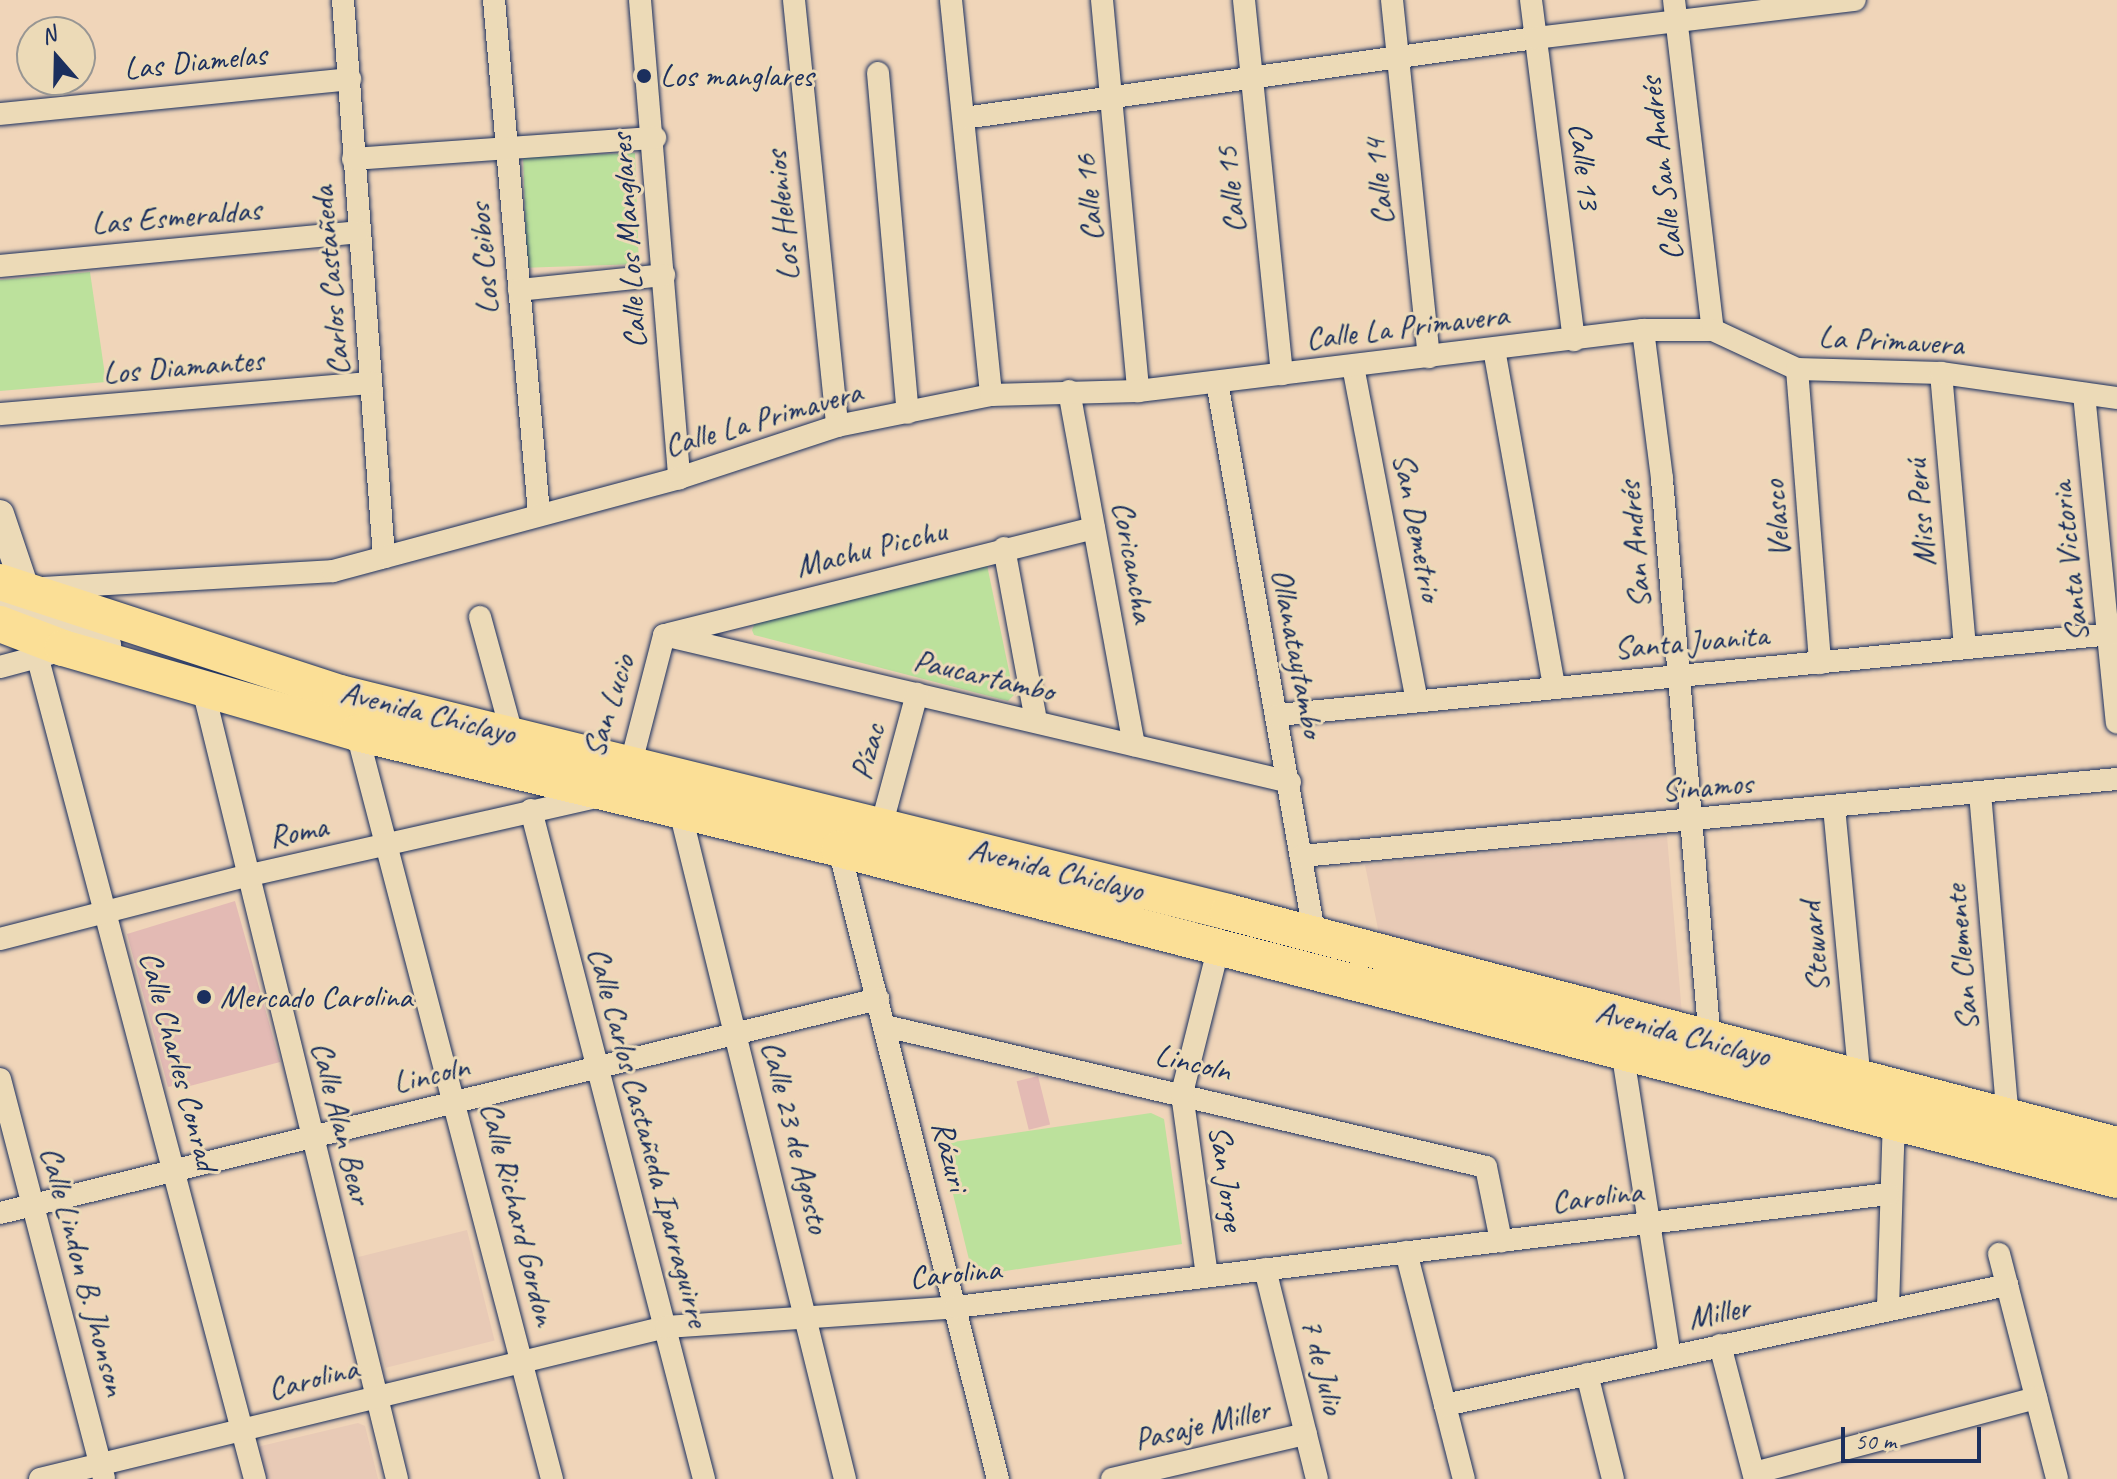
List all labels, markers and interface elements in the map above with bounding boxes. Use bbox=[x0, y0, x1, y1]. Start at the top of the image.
north arrow bbox=[16, 16, 96, 96]
text: N bbox=[37, 20, 60, 51]
street label: Las Diamelas bbox=[122, 35, 268, 89]
place label: Los manglares bbox=[660, 57, 812, 95]
marker: Los manglares bbox=[635, 67, 653, 85]
street label: Calle San Andrés bbox=[1632, 75, 1692, 263]
street label: Calle 13 bbox=[1560, 121, 1608, 211]
street label: Calle Los Manglares bbox=[602, 132, 656, 350]
street label: Calle 14 bbox=[1355, 137, 1403, 227]
street label: Calle 15 bbox=[1207, 145, 1255, 235]
street label: Los Helenios bbox=[757, 149, 809, 283]
street label: Calle 16 bbox=[1066, 153, 1112, 243]
street label: Carlos Castañeda bbox=[304, 185, 358, 377]
street label: Las Esmeraldas bbox=[89, 190, 263, 244]
street label: Los Ceibos bbox=[460, 202, 508, 316]
street label: Calle La Primavera bbox=[1303, 295, 1511, 359]
street label: La Primavera bbox=[1817, 318, 1965, 364]
street label: Los Diamantes bbox=[102, 341, 264, 393]
street label: Calle La Primavera bbox=[659, 372, 867, 466]
street label: San Demetrio bbox=[1384, 451, 1450, 603]
street label: Miss Perú bbox=[1897, 458, 1945, 568]
street label: Velasco bbox=[1754, 479, 1800, 559]
street label: San Andrés bbox=[1610, 480, 1660, 610]
street label: Santa Victoria bbox=[2042, 480, 2098, 644]
street label: Coricancha bbox=[1103, 498, 1163, 626]
street label: Machu Picchu bbox=[792, 512, 950, 586]
street label: Ollanataytambo bbox=[1262, 565, 1332, 741]
street label: Santa Juanita bbox=[1613, 616, 1769, 668]
street label: Paucartambo bbox=[910, 641, 1058, 711]
street label: San Lucio bbox=[575, 651, 643, 761]
street label: Avenida Chiclayo bbox=[337, 673, 519, 753]
street label: Pízac bbox=[842, 720, 894, 784]
street label: Sinamos bbox=[1660, 764, 1754, 810]
street label: Roma bbox=[265, 807, 331, 857]
street label: Avenida Chiclayo bbox=[965, 830, 1147, 910]
street label: San Clemente bbox=[1936, 883, 1988, 1033]
street label: Steward bbox=[1792, 900, 1838, 994]
street label: Calle Carlos Castañeda Iparraguirre bbox=[579, 942, 717, 1332]
street label: Calle Charles Conrad bbox=[130, 947, 226, 1175]
place label: Mercado Carolina bbox=[220, 978, 412, 1016]
marker: Mercado Carolina bbox=[195, 988, 213, 1006]
street label: Avenida Chiclayo bbox=[1592, 992, 1774, 1076]
street label: Lincoln bbox=[1151, 1036, 1235, 1090]
street label: Calle Alan Bear bbox=[302, 1037, 380, 1209]
street label: Calle 23 de Agosto bbox=[753, 1037, 837, 1237]
street label: Lincoln bbox=[389, 1047, 473, 1103]
street label: Calle Richard Gordon bbox=[472, 1099, 564, 1329]
street label: Rázuri bbox=[923, 1117, 977, 1195]
street label: San Jorge bbox=[1200, 1123, 1252, 1233]
street label: Calle Lindon B. Jhonson bbox=[31, 1142, 135, 1400]
street label: Carolina bbox=[1549, 1172, 1645, 1222]
street label: Carolina bbox=[907, 1250, 1003, 1298]
street label: Miller bbox=[1685, 1288, 1753, 1338]
street label: 7 de Julio bbox=[1292, 1314, 1352, 1418]
street label: Carolina bbox=[264, 1349, 362, 1409]
street label: Pasaje Miller bbox=[1130, 1391, 1274, 1459]
scale bar bbox=[1845, 1411, 1985, 1461]
text: 50 m bbox=[1855, 1426, 1896, 1456]

